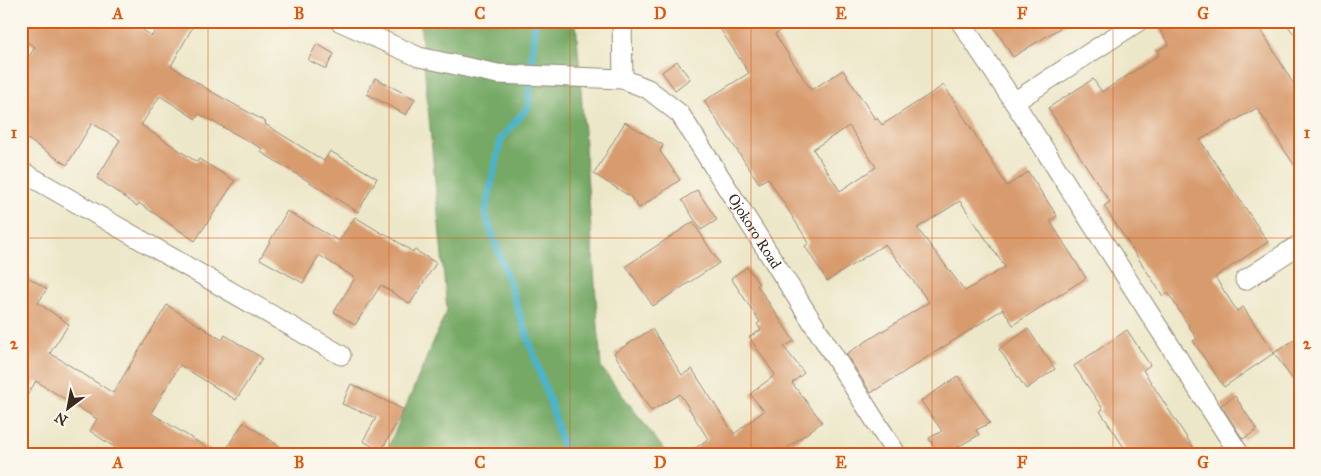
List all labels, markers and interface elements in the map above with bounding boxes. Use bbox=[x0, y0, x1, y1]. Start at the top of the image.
text: A bbox=[112, 4, 124, 23]
text: B bbox=[294, 4, 304, 23]
text: C bbox=[475, 4, 486, 23]
text: D bbox=[654, 4, 667, 23]
text: E bbox=[835, 4, 847, 23]
text: F bbox=[1017, 4, 1028, 23]
text: G bbox=[1197, 4, 1209, 23]
text: 1 bbox=[11, 123, 18, 142]
text: 1 bbox=[1304, 123, 1311, 142]
street label: Ojokoro Road bbox=[724, 190, 785, 272]
text: 2 bbox=[10, 334, 19, 353]
text: 2 bbox=[1303, 334, 1312, 353]
north arrow bbox=[42, 384, 92, 434]
text: N bbox=[52, 408, 71, 429]
text: A bbox=[112, 453, 124, 472]
text: B bbox=[294, 453, 304, 472]
text: C bbox=[475, 453, 486, 472]
text: D bbox=[654, 453, 667, 472]
text: E bbox=[835, 453, 847, 472]
text: F bbox=[1017, 453, 1028, 472]
text: G bbox=[1197, 453, 1209, 472]

